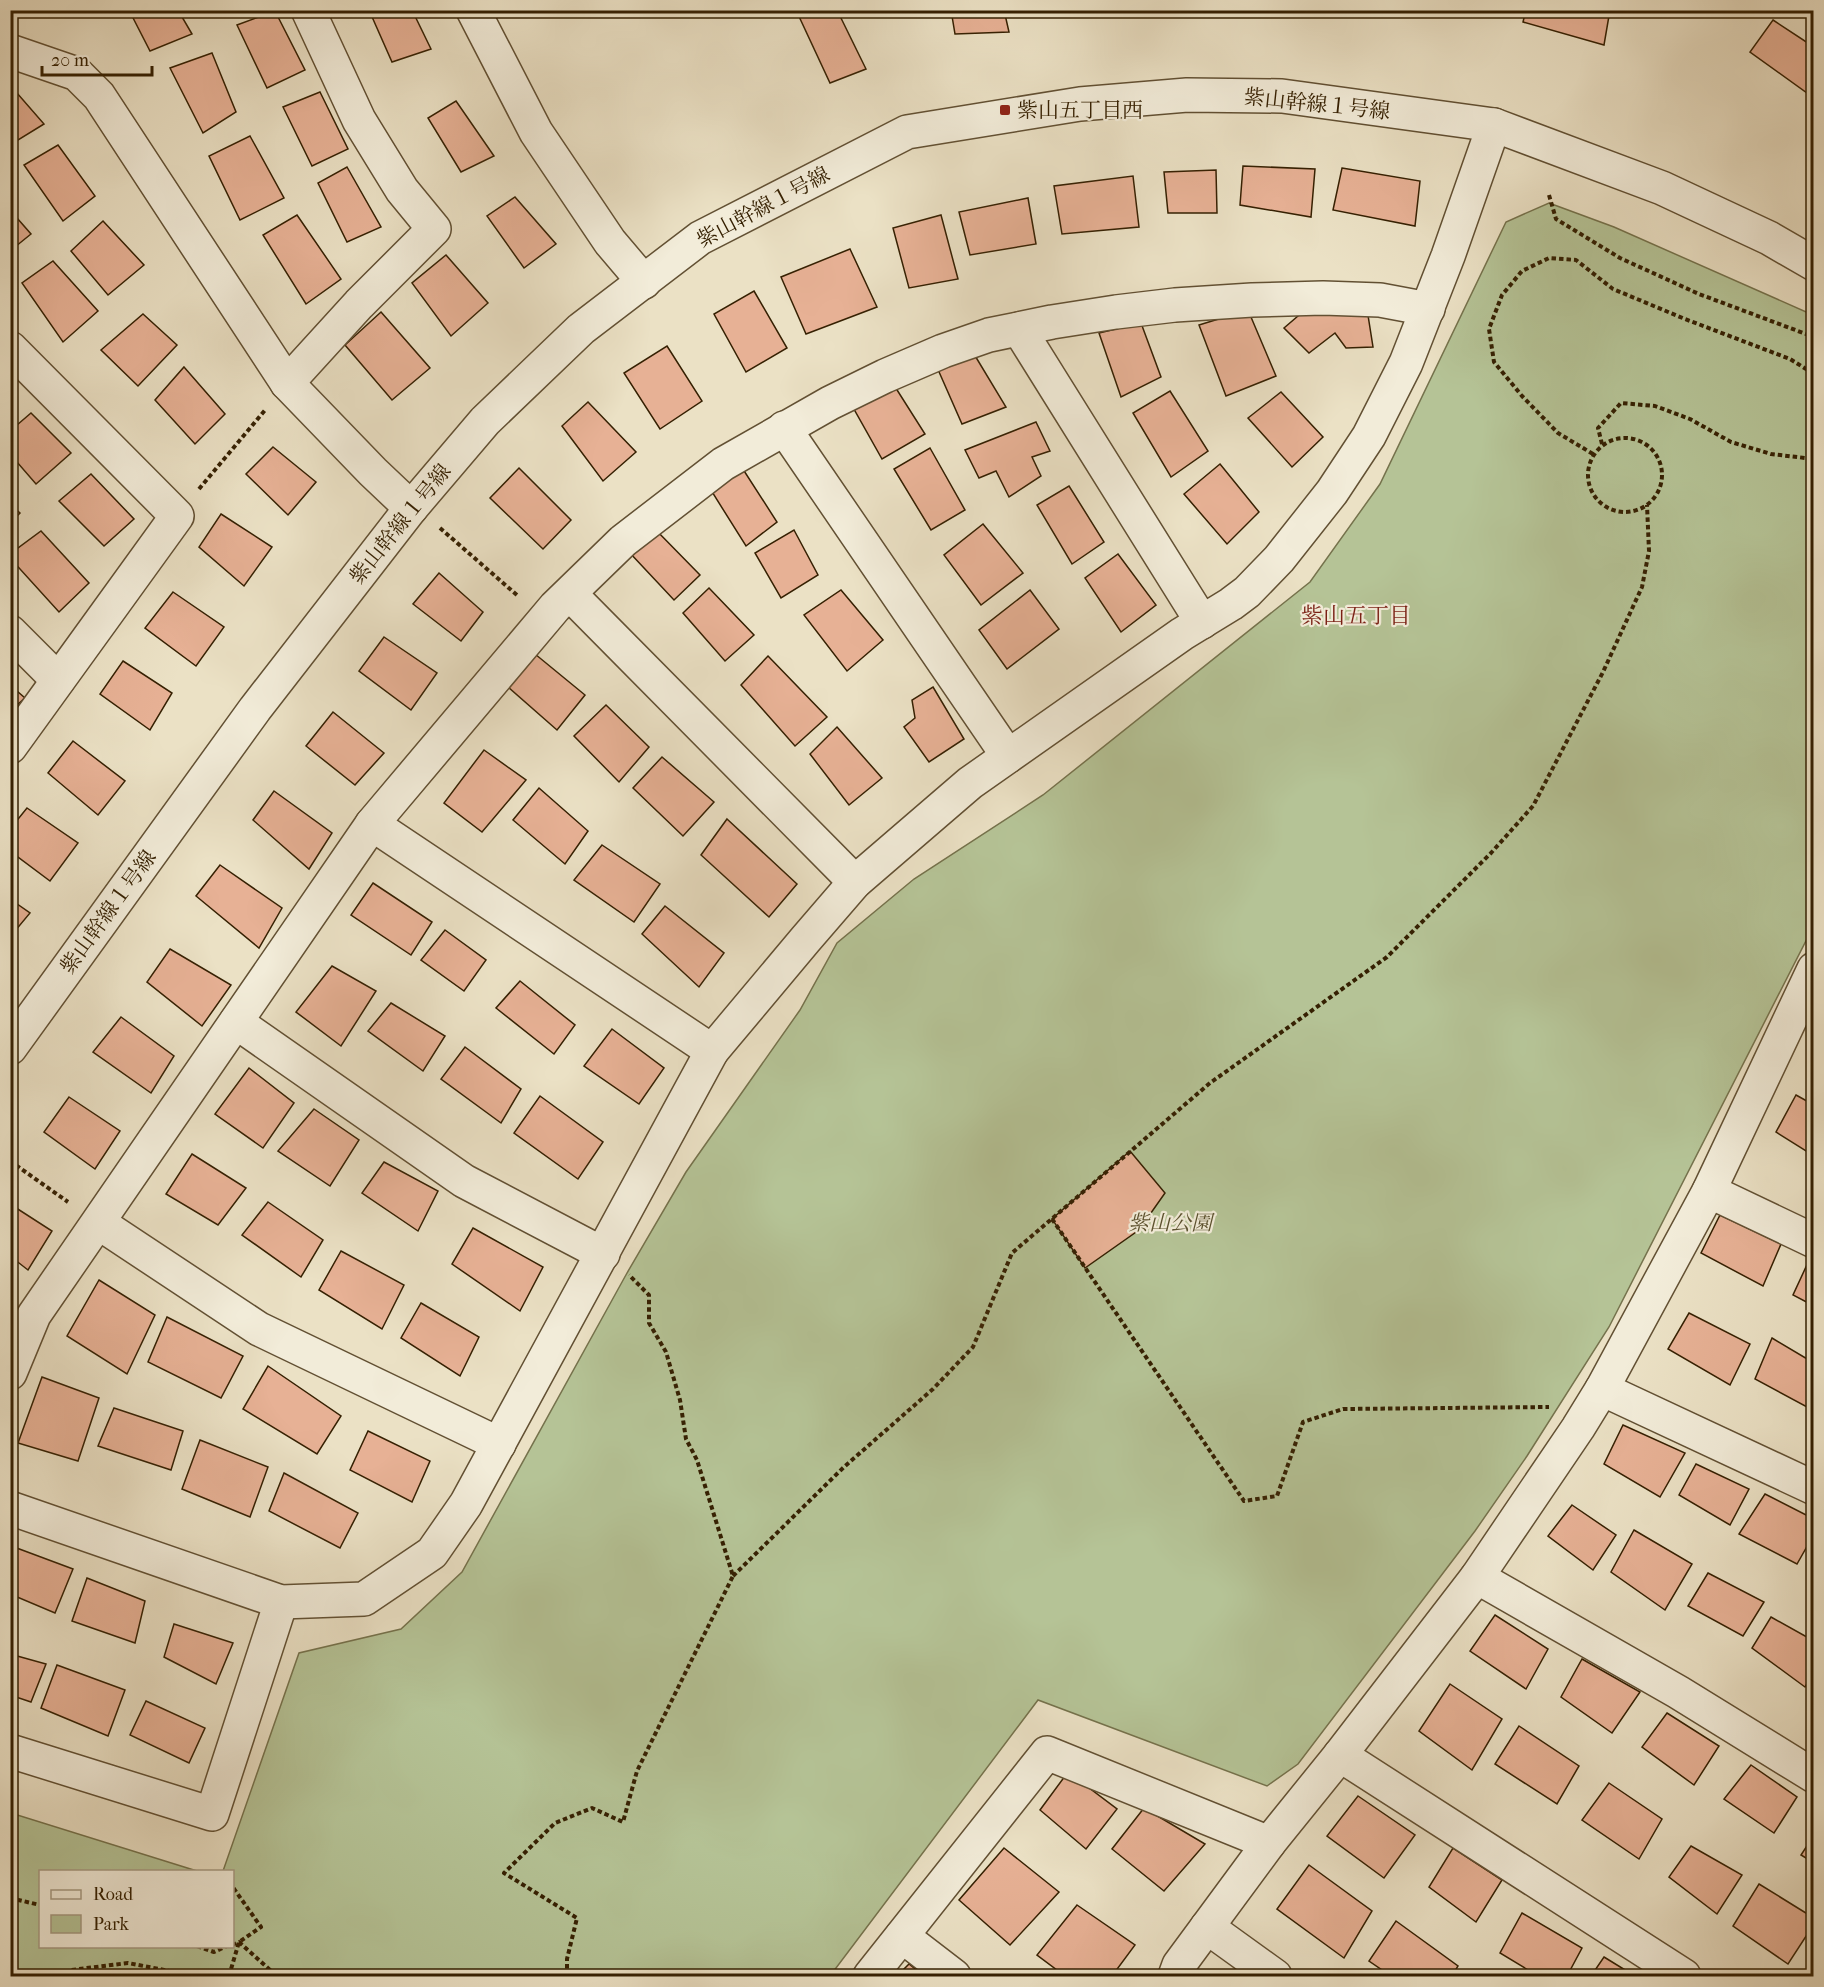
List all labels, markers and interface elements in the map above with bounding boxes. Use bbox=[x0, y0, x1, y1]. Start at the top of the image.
scale bar bbox=[42, 39, 152, 77]
text: 20 m bbox=[51, 50, 89, 71]
street label: 紫山幹線１号線 bbox=[1243, 84, 1391, 124]
place label: 紫山五丁目西 bbox=[1017, 98, 1143, 122]
marker: 紫山五丁目西 bbox=[998, 103, 1012, 117]
street label: 紫山幹線１号線 bbox=[692, 162, 834, 252]
street label: 紫山幹線１号線 bbox=[344, 459, 456, 589]
district label: 紫山五丁目 bbox=[1301, 603, 1411, 629]
street label: 紫山幹線１号線 bbox=[55, 845, 161, 979]
park label: 紫山公園 bbox=[1128, 1211, 1215, 1235]
legend bbox=[39, 1870, 234, 1948]
text: Road bbox=[93, 1884, 133, 1905]
text: Park bbox=[93, 1914, 130, 1935]

